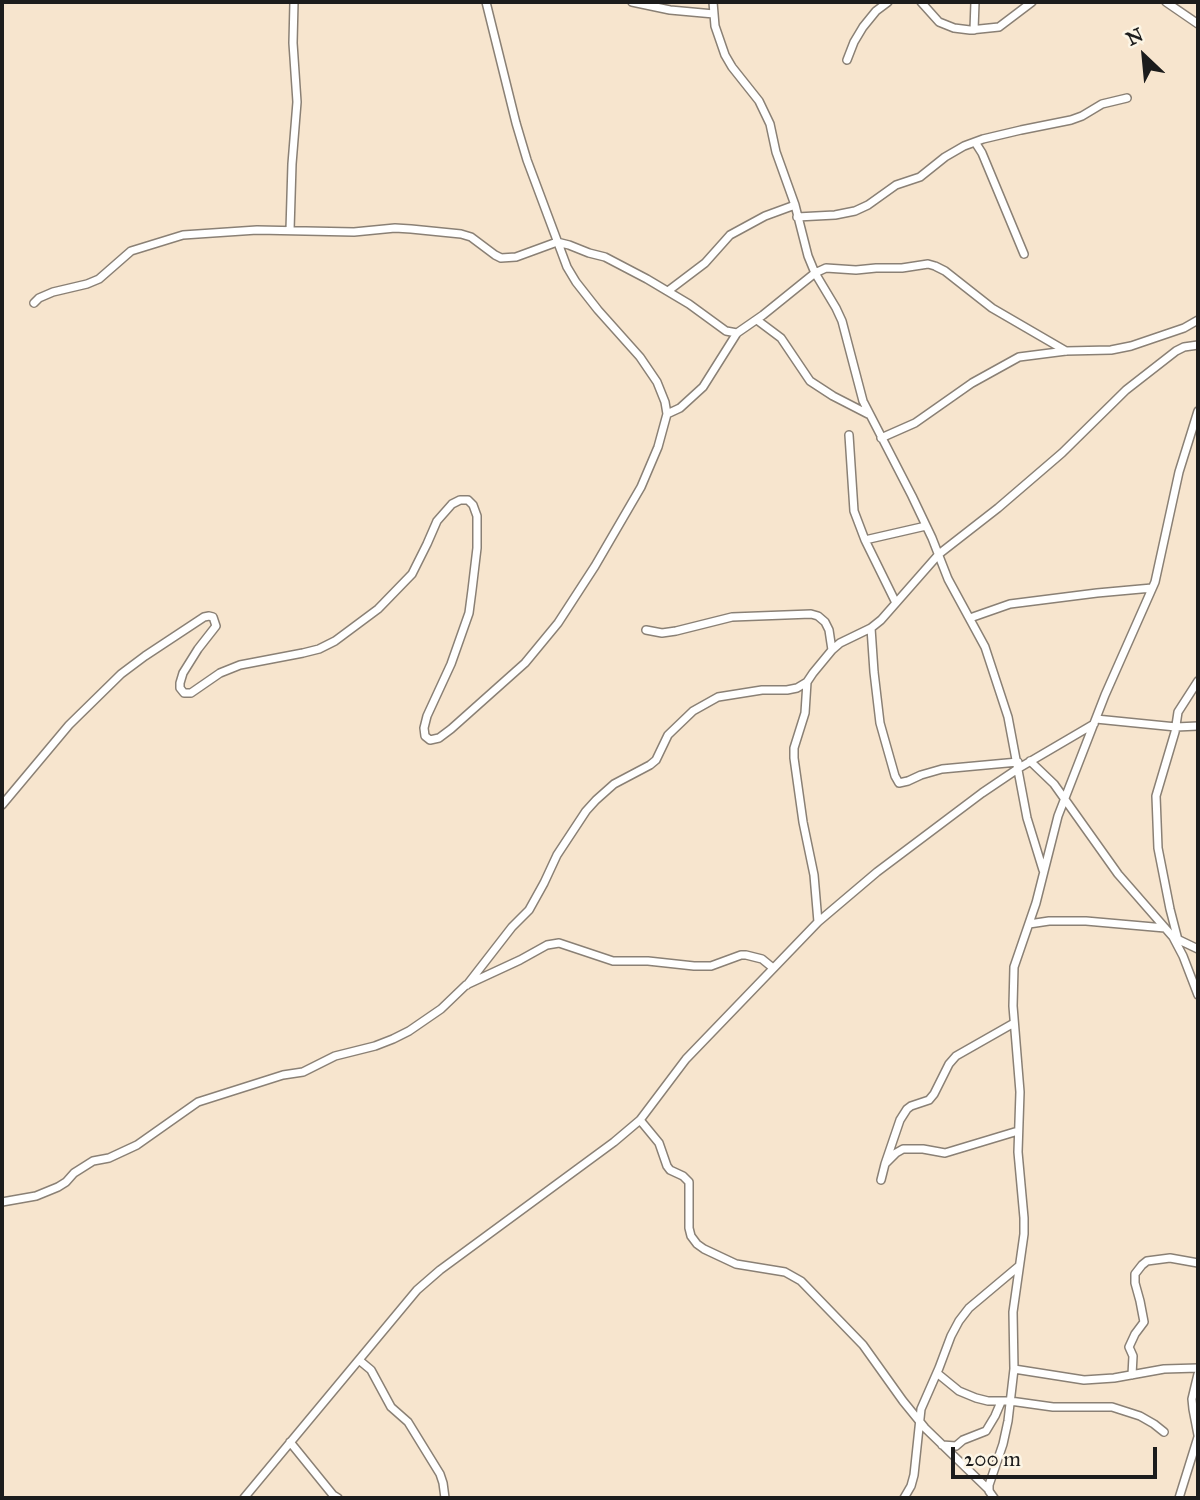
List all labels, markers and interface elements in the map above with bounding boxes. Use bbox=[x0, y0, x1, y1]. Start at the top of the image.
north arrow bbox=[1109, 21, 1179, 91]
text: N bbox=[1122, 23, 1147, 51]
scale bar bbox=[955, 1434, 1162, 1478]
text: 200 m bbox=[964, 1446, 1021, 1472]

